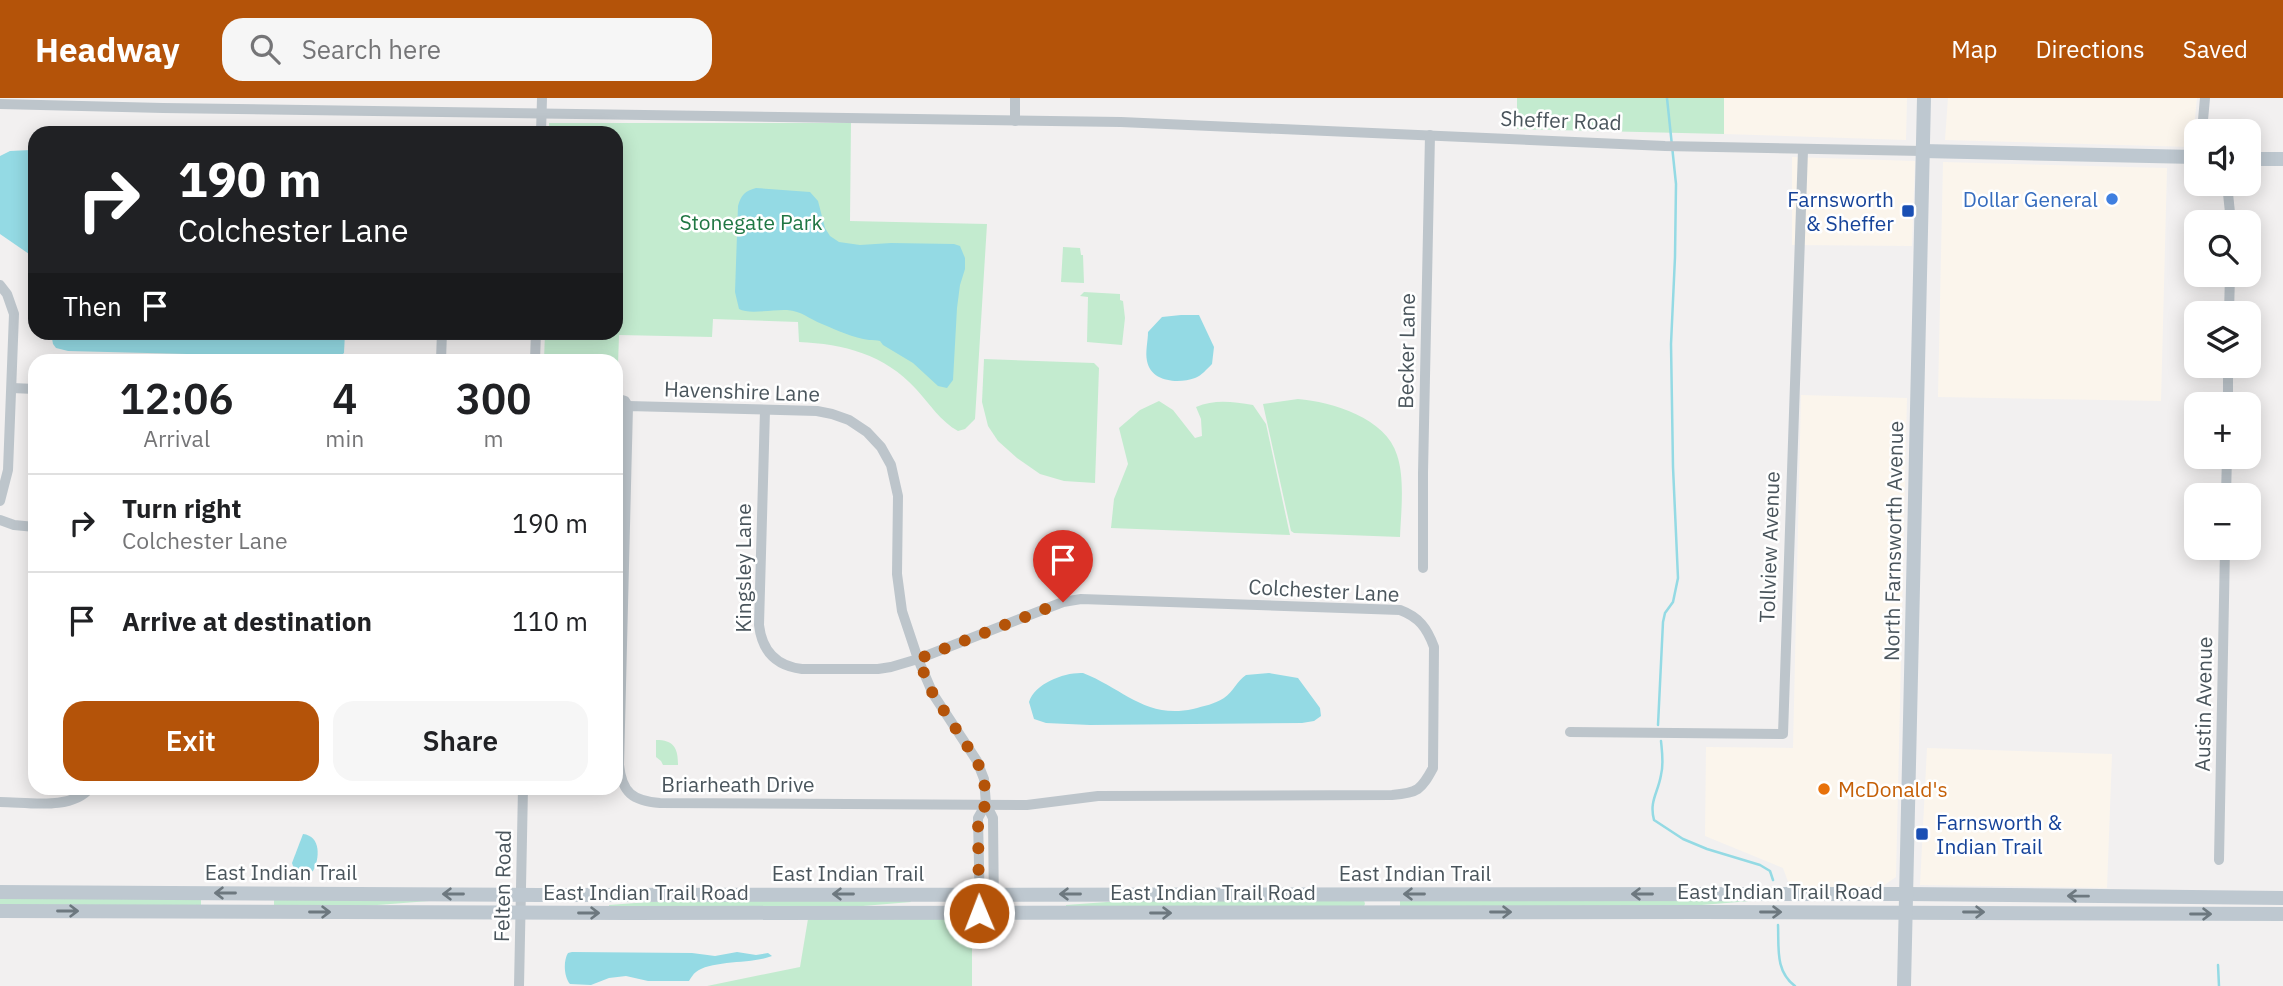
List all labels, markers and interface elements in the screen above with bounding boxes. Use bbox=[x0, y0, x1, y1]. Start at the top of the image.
search box bbox=[222, 18, 712, 81]
text: Headway bbox=[35, 28, 180, 71]
icon: search bbox=[246, 30, 284, 68]
text: Search here bbox=[302, 32, 441, 66]
text: Map bbox=[1951, 33, 1997, 65]
text: Directions bbox=[2035, 33, 2145, 65]
text: Saved bbox=[2183, 33, 2248, 65]
street label: Sheffer Road bbox=[1500, 104, 1622, 136]
map controls bbox=[2184, 119, 2261, 560]
button: sound bbox=[2184, 119, 2261, 196]
text: 190 m bbox=[178, 147, 322, 210]
icon: right bbox=[63, 154, 154, 245]
place label: Farnsworth & Sheffer bbox=[1787, 185, 1894, 237]
place label: Dollar General bbox=[1963, 185, 2098, 213]
marker: Dollar General bbox=[2104, 191, 2120, 207]
marker: Farnsworth & Sheffer bbox=[1900, 203, 1916, 219]
park label: Stonegate Park bbox=[679, 208, 823, 236]
text: Colchester Lane bbox=[178, 209, 409, 251]
button: search bbox=[2184, 210, 2261, 287]
icon: arrive bbox=[136, 287, 174, 325]
text: Then bbox=[63, 289, 122, 323]
street label: Becker Lane bbox=[1391, 293, 1421, 409]
button: layers bbox=[2184, 301, 2261, 378]
text: 12:06 bbox=[120, 371, 234, 426]
text: 4 bbox=[332, 371, 357, 426]
text: 300 bbox=[456, 371, 531, 426]
street label: Havenshire Lane bbox=[663, 374, 821, 408]
button: + bbox=[2184, 392, 2261, 469]
street label: North Farnsworth Avenue bbox=[1877, 421, 1909, 661]
text: Arrival bbox=[143, 423, 210, 453]
text: min bbox=[325, 423, 364, 453]
text: m bbox=[484, 423, 504, 453]
street label: Tollview Avenue bbox=[1752, 471, 1786, 623]
button: − bbox=[2184, 483, 2261, 560]
text: Turn right bbox=[122, 491, 241, 525]
street label: Kingsley Lane bbox=[729, 503, 757, 633]
icon: right bbox=[63, 504, 101, 542]
text: 190 m bbox=[512, 506, 588, 540]
text: Colchester Lane bbox=[122, 525, 288, 555]
pin bbox=[1033, 530, 1093, 602]
icon: arrive bbox=[1044, 541, 1082, 579]
street label: Colchester Lane bbox=[1248, 572, 1400, 608]
icon: arrive bbox=[63, 602, 101, 640]
text: Arrive at destination bbox=[122, 604, 372, 638]
text: 110 m bbox=[512, 604, 588, 638]
street label: Austin Avenue bbox=[2188, 636, 2218, 772]
button: Exit bbox=[63, 701, 319, 781]
button: Share bbox=[333, 701, 588, 781]
street label: Briarheath Drive bbox=[661, 770, 815, 798]
place label: McDonald's bbox=[1838, 775, 1948, 803]
marker: McDonald's bbox=[1816, 781, 1832, 797]
place label: Farnsworth & Indian Trail bbox=[1936, 808, 2063, 860]
marker: Farnsworth & Indian Trail bbox=[1914, 826, 1930, 842]
street label: Felten Road bbox=[487, 830, 517, 942]
street label: East Indian Trail bbox=[205, 858, 358, 886]
street label: East Indian Trail bbox=[772, 859, 925, 887]
street label: East Indian Trail bbox=[1339, 859, 1492, 887]
position arrow bbox=[942, 876, 1016, 950]
street label: East Indian Trail Road bbox=[1677, 877, 1883, 905]
street label: East Indian Trail Road bbox=[543, 878, 749, 906]
street label: East Indian Trail Road bbox=[1110, 878, 1316, 906]
one-way arrow bbox=[214, 886, 237, 900]
one-way arrow bbox=[441, 887, 464, 901]
one-way arrow bbox=[831, 887, 854, 901]
one-way arrow bbox=[1059, 887, 1082, 901]
one-way arrow bbox=[1403, 887, 1426, 901]
one-way arrow bbox=[1630, 887, 1653, 901]
one-way arrow bbox=[2066, 889, 2089, 903]
one-way arrow bbox=[56, 904, 79, 918]
one-way arrow bbox=[308, 905, 331, 919]
one-way arrow bbox=[1489, 905, 1512, 919]
one-way arrow bbox=[1759, 905, 1782, 919]
one-way arrow bbox=[1962, 905, 1985, 919]
one-way arrow bbox=[577, 906, 600, 920]
one-way arrow bbox=[1149, 906, 1172, 920]
one-way arrow bbox=[2189, 907, 2212, 920]

